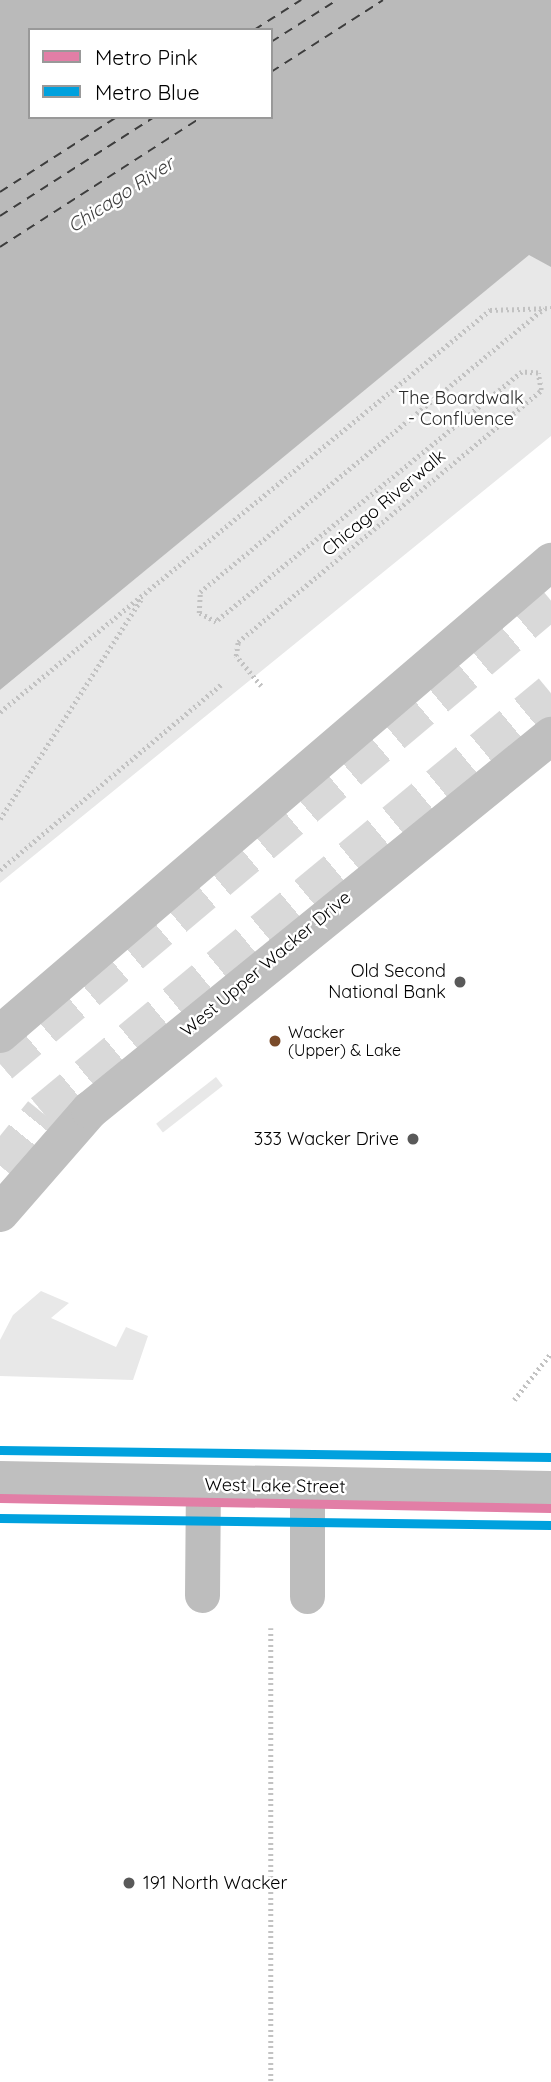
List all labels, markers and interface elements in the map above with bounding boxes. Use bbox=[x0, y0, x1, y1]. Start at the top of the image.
legend bbox=[28, 28, 273, 119]
text: Metro Pink bbox=[95, 44, 198, 70]
text: Metro Blue bbox=[95, 79, 200, 105]
water label: Chicago River bbox=[64, 152, 178, 238]
park label: The Boardwalk - Confluence bbox=[398, 388, 524, 430]
street label: Chicago Riverwalk bbox=[318, 445, 450, 561]
street label: West Upper Wacker Drive bbox=[177, 886, 355, 1042]
place label: Old Second National Bank bbox=[328, 961, 446, 1004]
marker: Old Second National Bank bbox=[452, 974, 468, 990]
place label: Wacker (Upper) & Lake bbox=[288, 1022, 401, 1060]
marker: Wacker (Upper) & Lake bbox=[268, 1034, 282, 1048]
place label: 333 Wacker Drive bbox=[254, 1128, 399, 1150]
marker: 333 Wacker Drive bbox=[405, 1131, 421, 1147]
street label: West Lake Street bbox=[204, 1474, 346, 1498]
place label: 191 North Wacker bbox=[143, 1872, 287, 1894]
marker: 191 North Wacker bbox=[121, 1875, 137, 1891]

